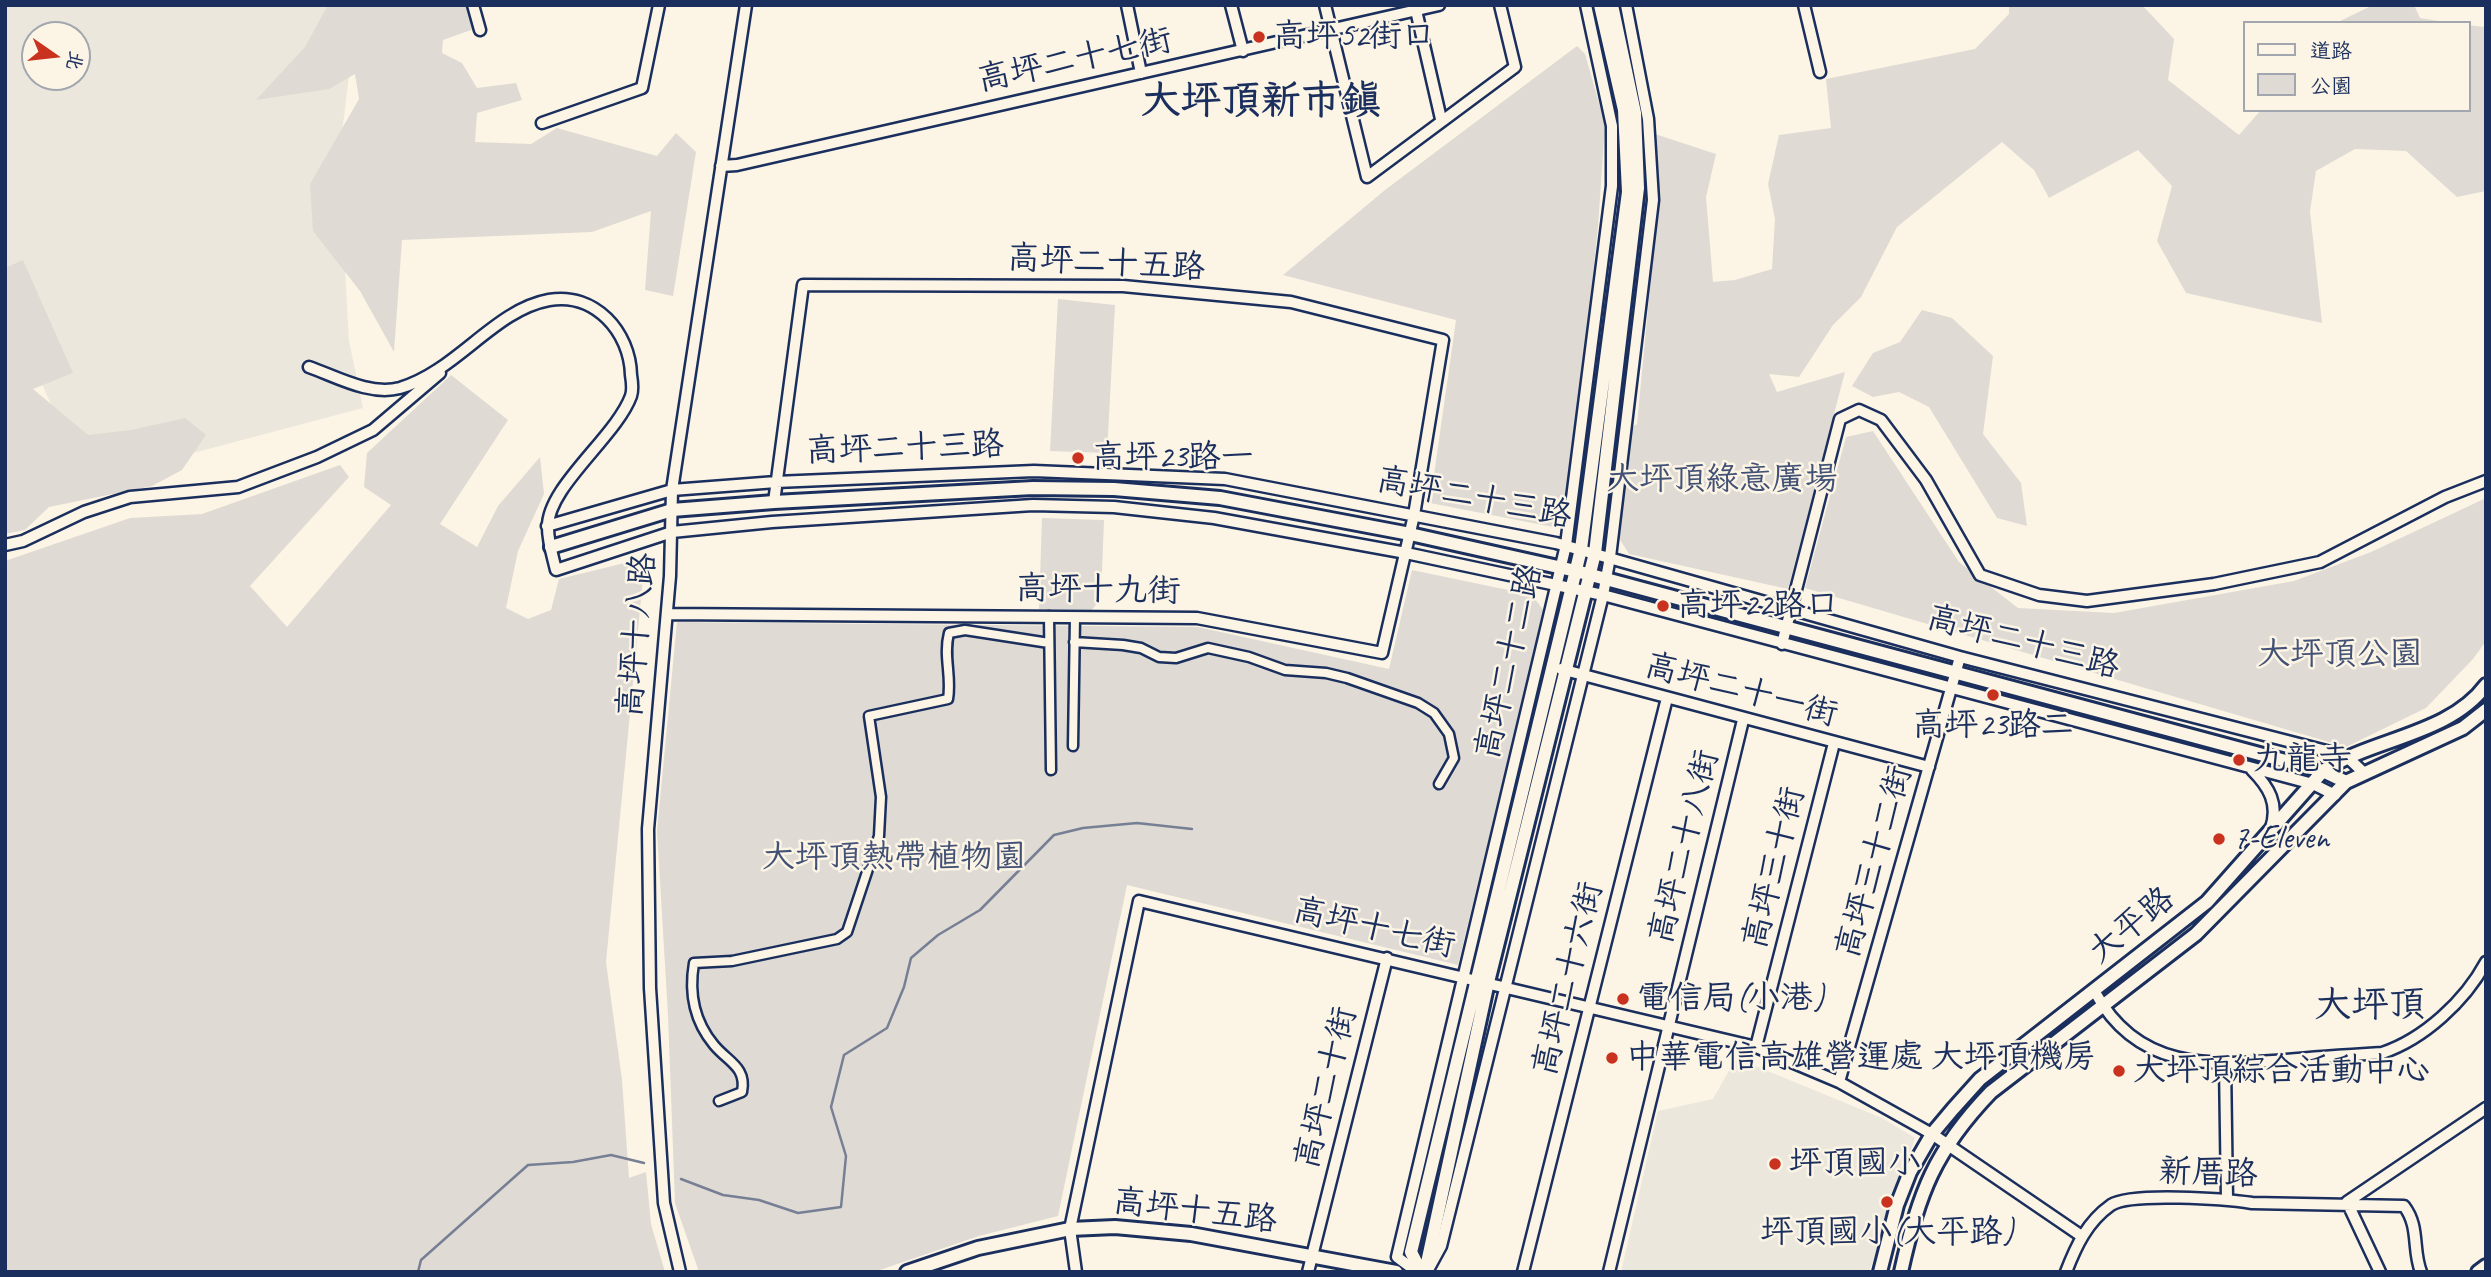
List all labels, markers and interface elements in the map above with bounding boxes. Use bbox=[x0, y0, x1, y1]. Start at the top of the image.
place label: 高坪52街口 bbox=[1273, 17, 1435, 57]
north arrow bbox=[21, 21, 91, 91]
street label: 高坪二十七街 bbox=[974, 21, 1176, 101]
legend bbox=[2242, 21, 2470, 112]
marker: 高坪52街口 bbox=[1251, 29, 1267, 45]
text: 道路 bbox=[2310, 38, 2352, 64]
text: 北 bbox=[60, 48, 88, 73]
text: 公園 bbox=[2310, 73, 2352, 99]
district label: 大坪頂新市鎮 bbox=[1141, 79, 1381, 127]
street label: 高坪二十五路 bbox=[1006, 239, 1206, 289]
street label: 高坪二十三路 bbox=[805, 426, 1005, 472]
place label: 高坪23路一 bbox=[1092, 438, 1254, 478]
marker: 高坪23路一 bbox=[1070, 450, 1086, 466]
park label: 大坪頂綠意廣場 bbox=[1607, 460, 1837, 500]
street label: 高坪二十三路 bbox=[1373, 461, 1575, 537]
street label: 高坪十八路 bbox=[611, 551, 665, 719]
street label: 高坪二十二路 bbox=[1468, 561, 1552, 763]
street label: 高坪十九街 bbox=[1015, 570, 1181, 612]
place label: 高坪22路口 bbox=[1677, 586, 1839, 626]
marker: 高坪22路口 bbox=[1655, 598, 1671, 614]
street label: 高坪二十三路 bbox=[1922, 598, 2124, 688]
park label: 大坪頂公園 bbox=[2258, 635, 2422, 675]
street label: 高坪二十一街 bbox=[1640, 646, 1842, 736]
marker: 高坪23路二 bbox=[1985, 687, 2001, 703]
place label: 高坪23路二 bbox=[1912, 706, 2074, 746]
place label: 九龍寺 bbox=[2253, 740, 2352, 780]
street label: 高坪二十八街 bbox=[1642, 746, 1728, 948]
marker: 九龍寺 bbox=[2231, 752, 2247, 768]
street label: 高坪三十二街 bbox=[1829, 761, 1921, 963]
street label: 高坪三十街 bbox=[1736, 783, 1814, 953]
place label: 7-Eleven bbox=[2233, 819, 2329, 859]
marker: 7-Eleven bbox=[2211, 831, 2227, 847]
park label: 大坪頂熱帶植物園 bbox=[762, 838, 1026, 878]
street label: 高坪二十六街 bbox=[1526, 878, 1612, 1080]
street label: 大平路 bbox=[2081, 879, 2183, 973]
street label: 高坪十七街 bbox=[1289, 891, 1459, 967]
place label: 電信局(小港) bbox=[1637, 979, 1824, 1019]
district label: 大坪頂 bbox=[2315, 984, 2425, 1028]
marker: 電信局(小港) bbox=[1615, 991, 1631, 1007]
street label: 高坪二十街 bbox=[1288, 1003, 1366, 1173]
place label: 中華電信高雄營運處 大坪頂機房 bbox=[1626, 1038, 2096, 1078]
marker: 中華電信高雄營運處 大坪頂機房 bbox=[1604, 1050, 1620, 1066]
place label: 大坪頂綜合活動中心 bbox=[2133, 1051, 2430, 1091]
marker: 大坪頂綜合活動中心 bbox=[2111, 1063, 2127, 1079]
place label: 坪頂國小 bbox=[1789, 1144, 1921, 1184]
street label: 新厝路 bbox=[2158, 1152, 2258, 1196]
marker: 坪頂國小 bbox=[1767, 1156, 1783, 1172]
street label: 高坪十五路 bbox=[1111, 1182, 1279, 1242]
marker: 坪頂國小(大平路) bbox=[1879, 1194, 1895, 1210]
place label: 坪頂國小(大平路) bbox=[1761, 1213, 2013, 1253]

